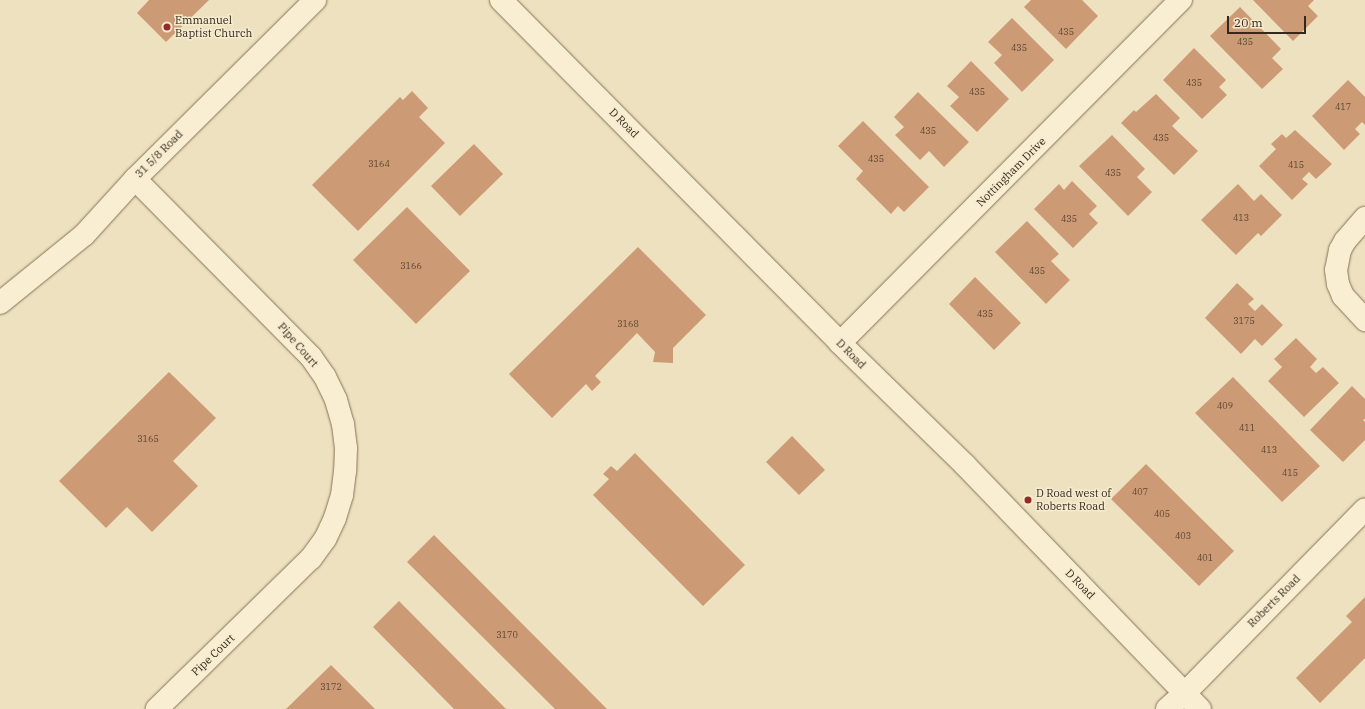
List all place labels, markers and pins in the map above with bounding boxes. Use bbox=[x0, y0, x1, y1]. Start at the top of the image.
place label: Emmanuel Baptist Church bbox=[175, 14, 252, 40]
marker: Emmanuel Baptist Church bbox=[162, 22, 172, 32]
place label: D Road west of Roberts Road bbox=[1036, 487, 1111, 513]
marker: D Road west of Roberts Road bbox=[1023, 495, 1033, 505]

